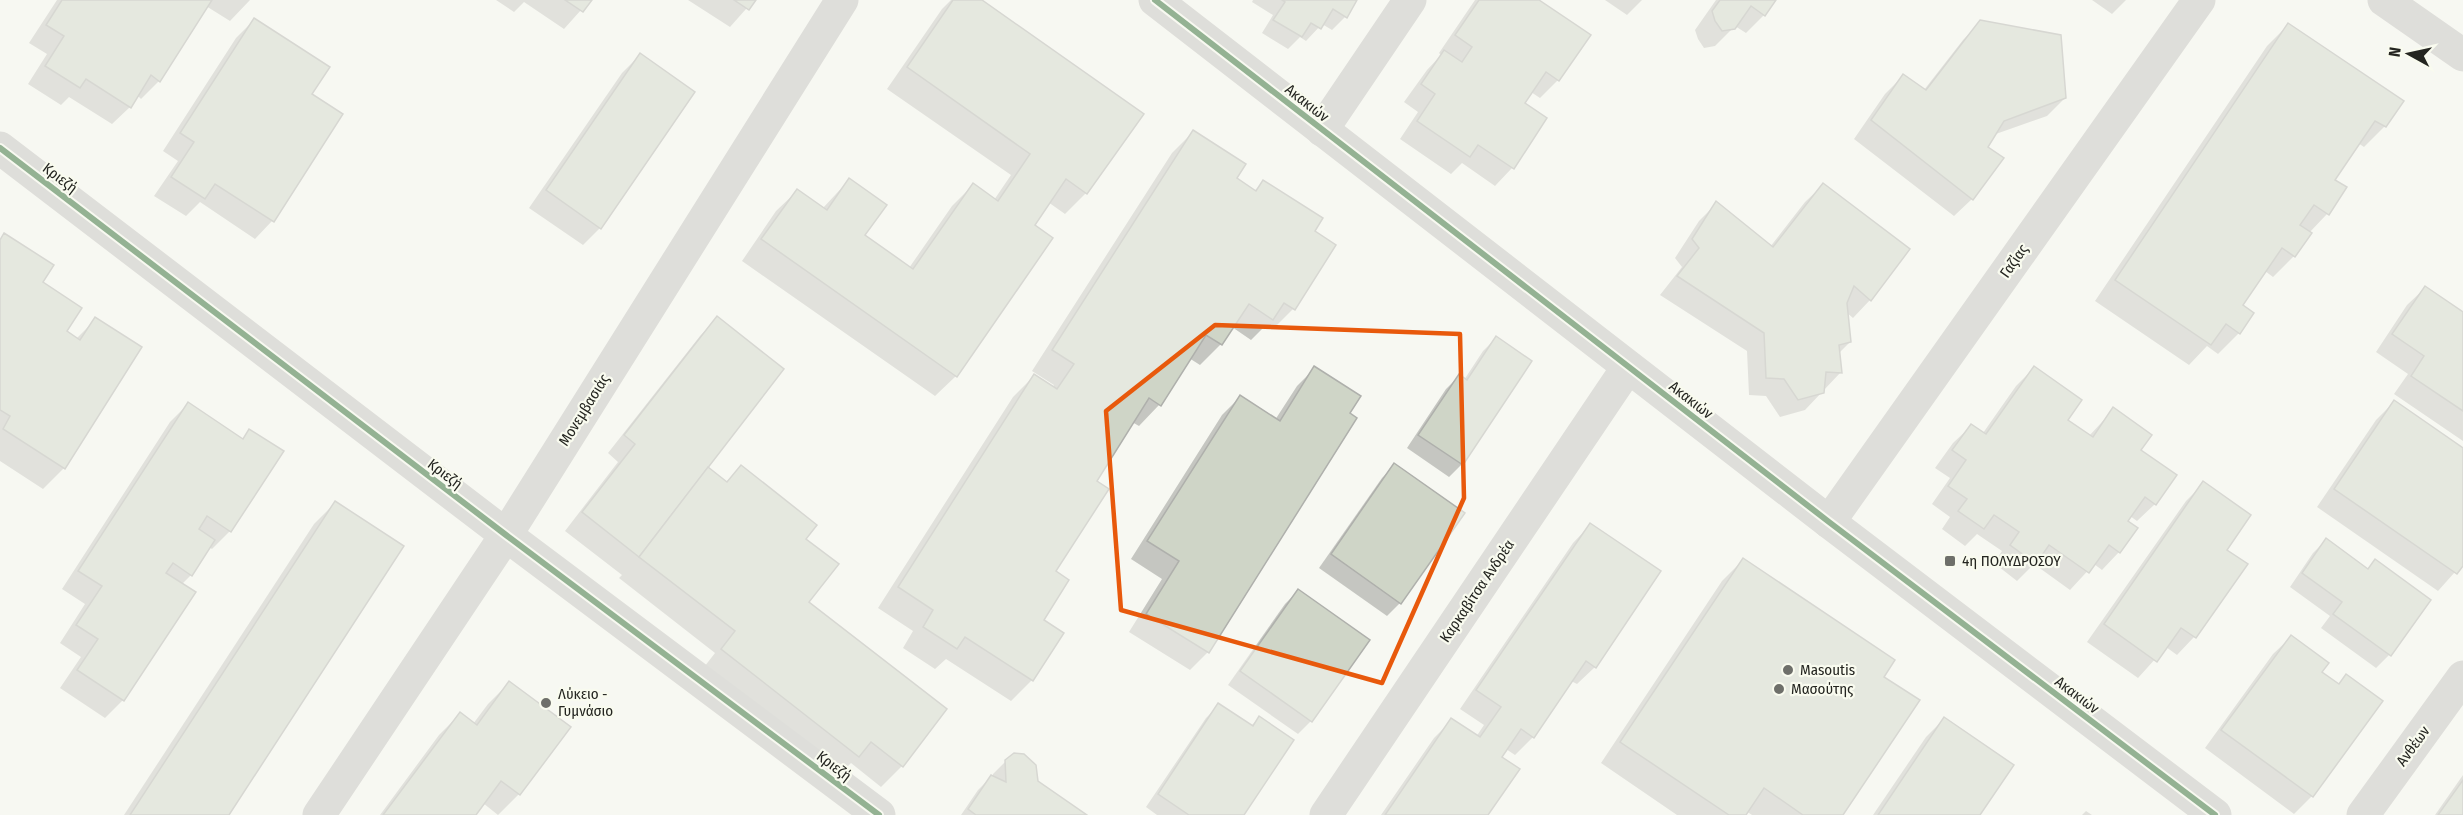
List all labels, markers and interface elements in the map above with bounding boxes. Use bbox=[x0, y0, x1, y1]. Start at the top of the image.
north arrow bbox=[2379, 24, 2439, 84]
text: N bbox=[2385, 46, 2405, 58]
street label: Ακακιών bbox=[1281, 80, 1333, 126]
street label: Κριεζή bbox=[39, 159, 81, 197]
street label: Γαζίας bbox=[1996, 240, 2032, 281]
street label: Μονεμβασιάς bbox=[555, 370, 613, 449]
street label: Ακακιών bbox=[1665, 377, 1717, 423]
street label: Κριεζή bbox=[424, 455, 466, 493]
street label: Καρκαβίτσα Ανδρέα bbox=[1436, 536, 1518, 646]
place label: 4η ΠΟΛΥΔΡΟΣΟΥ bbox=[1962, 552, 2061, 570]
marker: 4η ΠΟΛΥΔΡΟΣΟΥ bbox=[1943, 554, 1957, 568]
place label: Masoutis bbox=[1800, 661, 1855, 679]
marker: Masoutis bbox=[1781, 663, 1795, 677]
street label: Ακακιών bbox=[2051, 673, 2103, 718]
place label: Μασούτης bbox=[1791, 680, 1854, 698]
marker: Μασούτης bbox=[1772, 682, 1786, 696]
place label: Λύκειο - Γυμνάσιο bbox=[558, 685, 613, 720]
marker: Λύκειο - Γυμνάσιο bbox=[539, 696, 553, 710]
street label: Ανθέων bbox=[2392, 722, 2434, 770]
street label: Κριεζή bbox=[813, 747, 855, 785]

